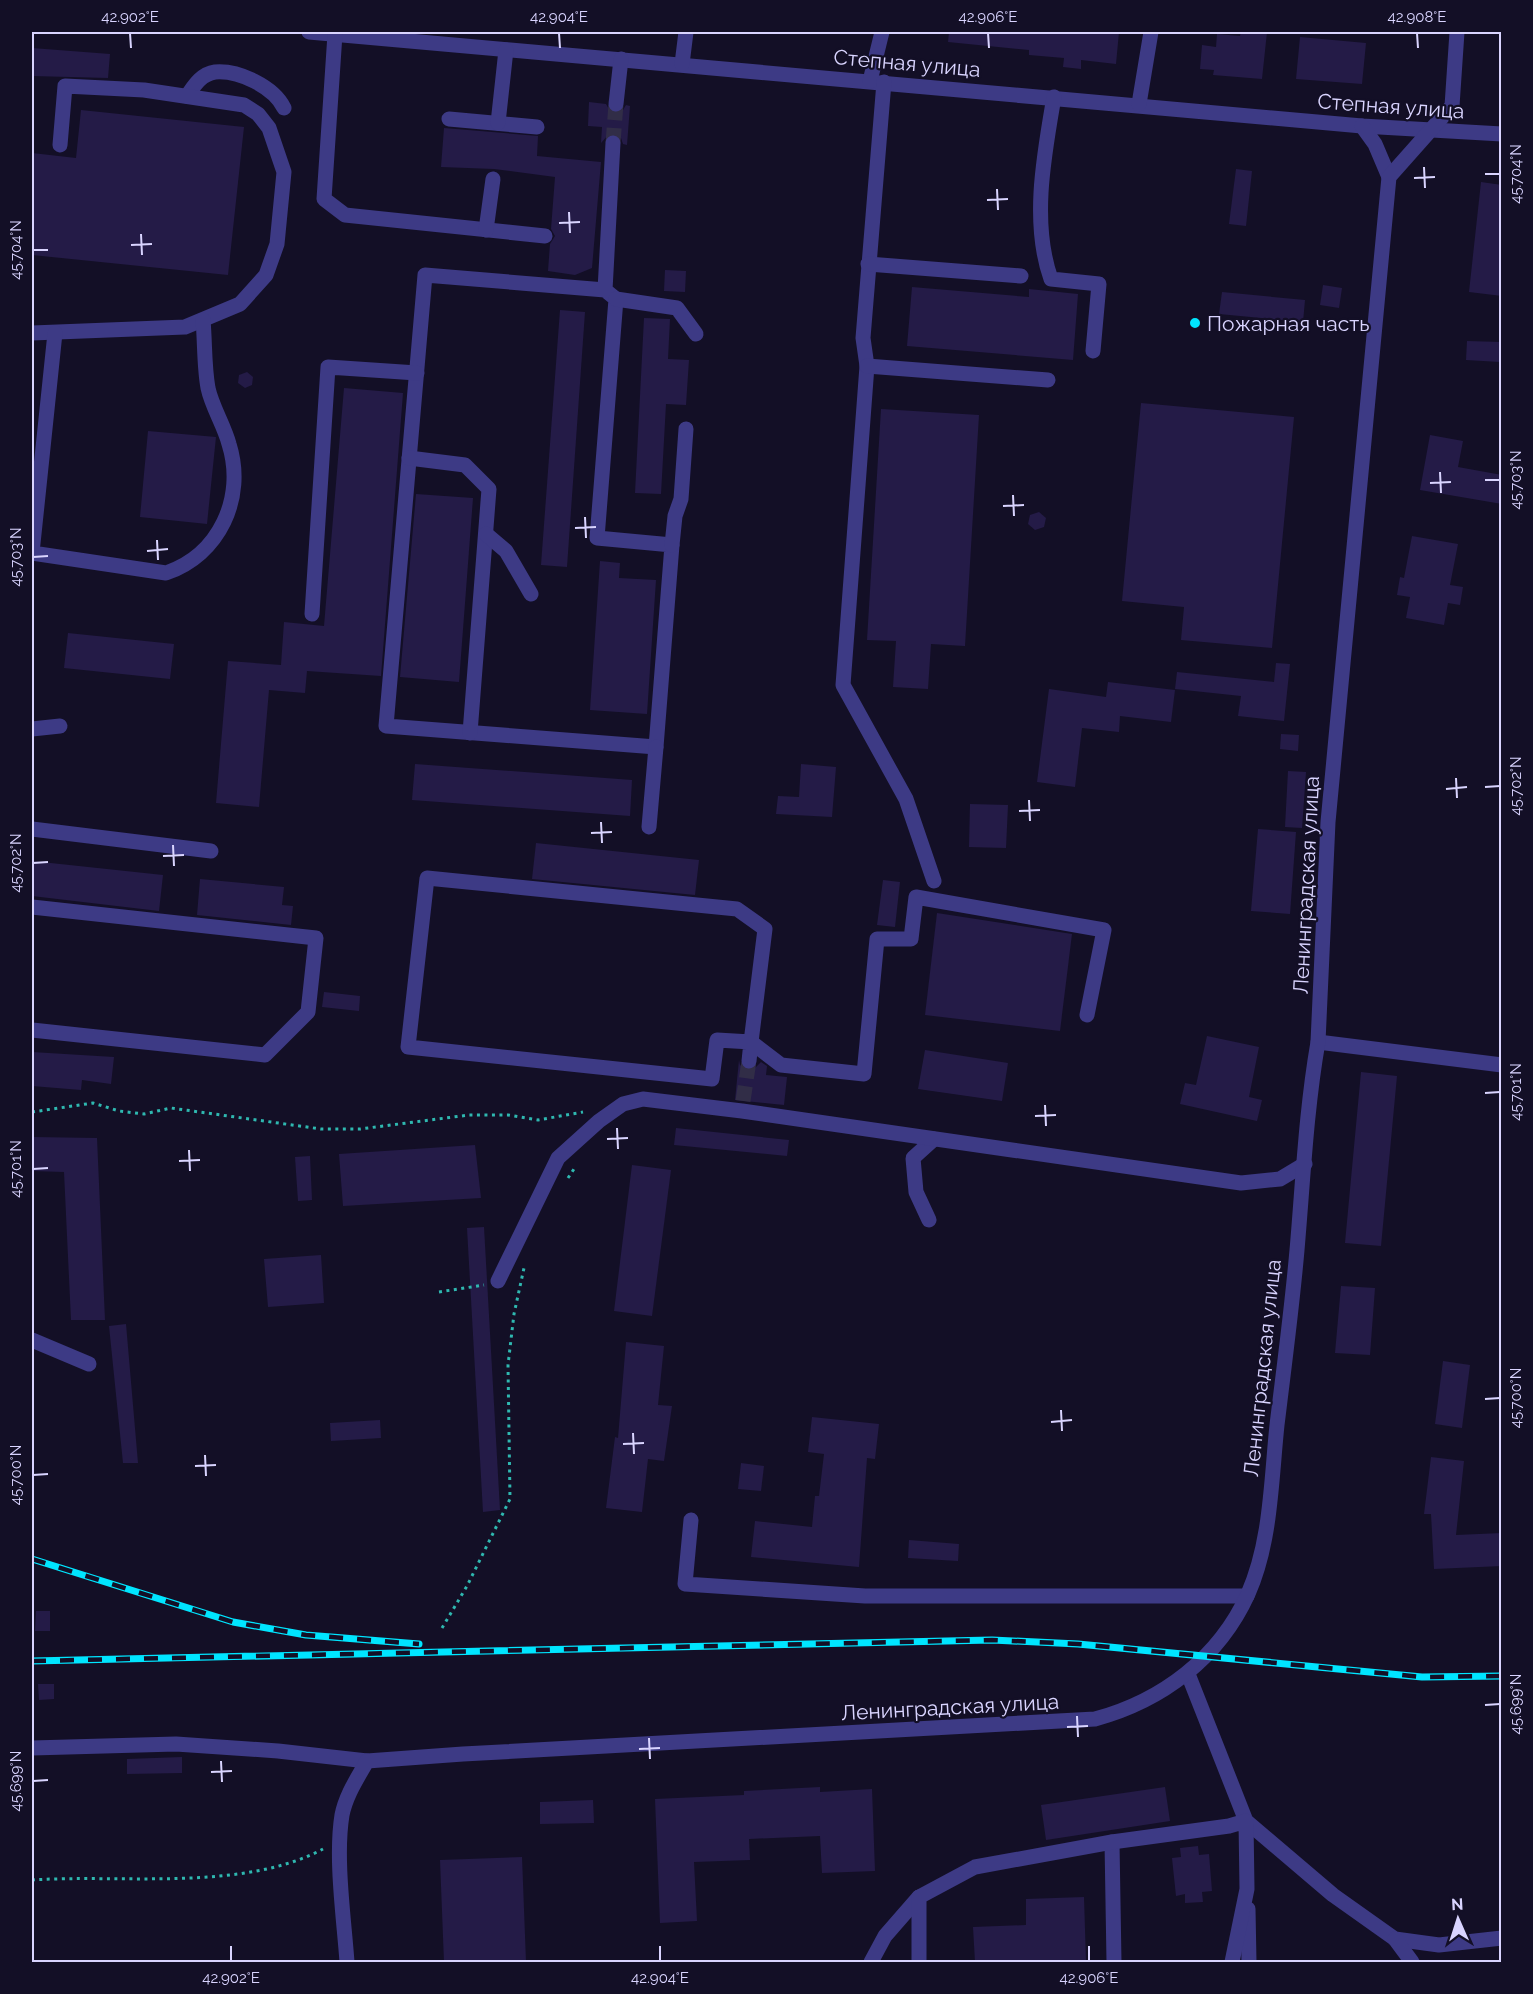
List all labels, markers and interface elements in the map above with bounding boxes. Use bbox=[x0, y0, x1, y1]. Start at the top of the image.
text: 42.902°E bbox=[101, 8, 159, 26]
text: 42.904°E bbox=[530, 8, 588, 26]
text: 42.906°E bbox=[959, 8, 1017, 26]
text: 42.908°E bbox=[1388, 8, 1446, 26]
street label: Степная улица bbox=[832, 44, 982, 82]
street label: Степная улица bbox=[1317, 88, 1465, 124]
text: 45.704°N bbox=[1507, 144, 1525, 204]
text: 45.704°N bbox=[7, 220, 25, 280]
place label: Пожарная часть bbox=[1207, 311, 1369, 336]
marker: Пожарная часть bbox=[1188, 316, 1202, 330]
text: 45.703°N bbox=[1507, 450, 1525, 510]
text: 45.703°N bbox=[7, 527, 25, 587]
text: 45.702°N bbox=[1507, 756, 1525, 816]
street label: Ленинградская улица bbox=[1288, 775, 1324, 995]
text: 45.702°N bbox=[7, 833, 25, 893]
text: 45.701°N bbox=[1507, 1063, 1525, 1121]
text: 45.701°N bbox=[7, 1140, 25, 1198]
street label: Ленинградская улица bbox=[1238, 1258, 1286, 1478]
text: 45.700°N bbox=[1507, 1368, 1525, 1428]
text: 45.700°N bbox=[7, 1445, 25, 1505]
text: 45.699°N bbox=[1507, 1674, 1525, 1734]
street label: Ленинградская улица bbox=[840, 1689, 1060, 1725]
text: 45.699°N bbox=[7, 1751, 25, 1811]
north arrow bbox=[1428, 1889, 1488, 1949]
text: N bbox=[1451, 1895, 1464, 1914]
text: 42.902°E bbox=[202, 1969, 260, 1987]
text: 42.904°E bbox=[631, 1969, 689, 1987]
text: 42.906°E bbox=[1060, 1969, 1118, 1987]

